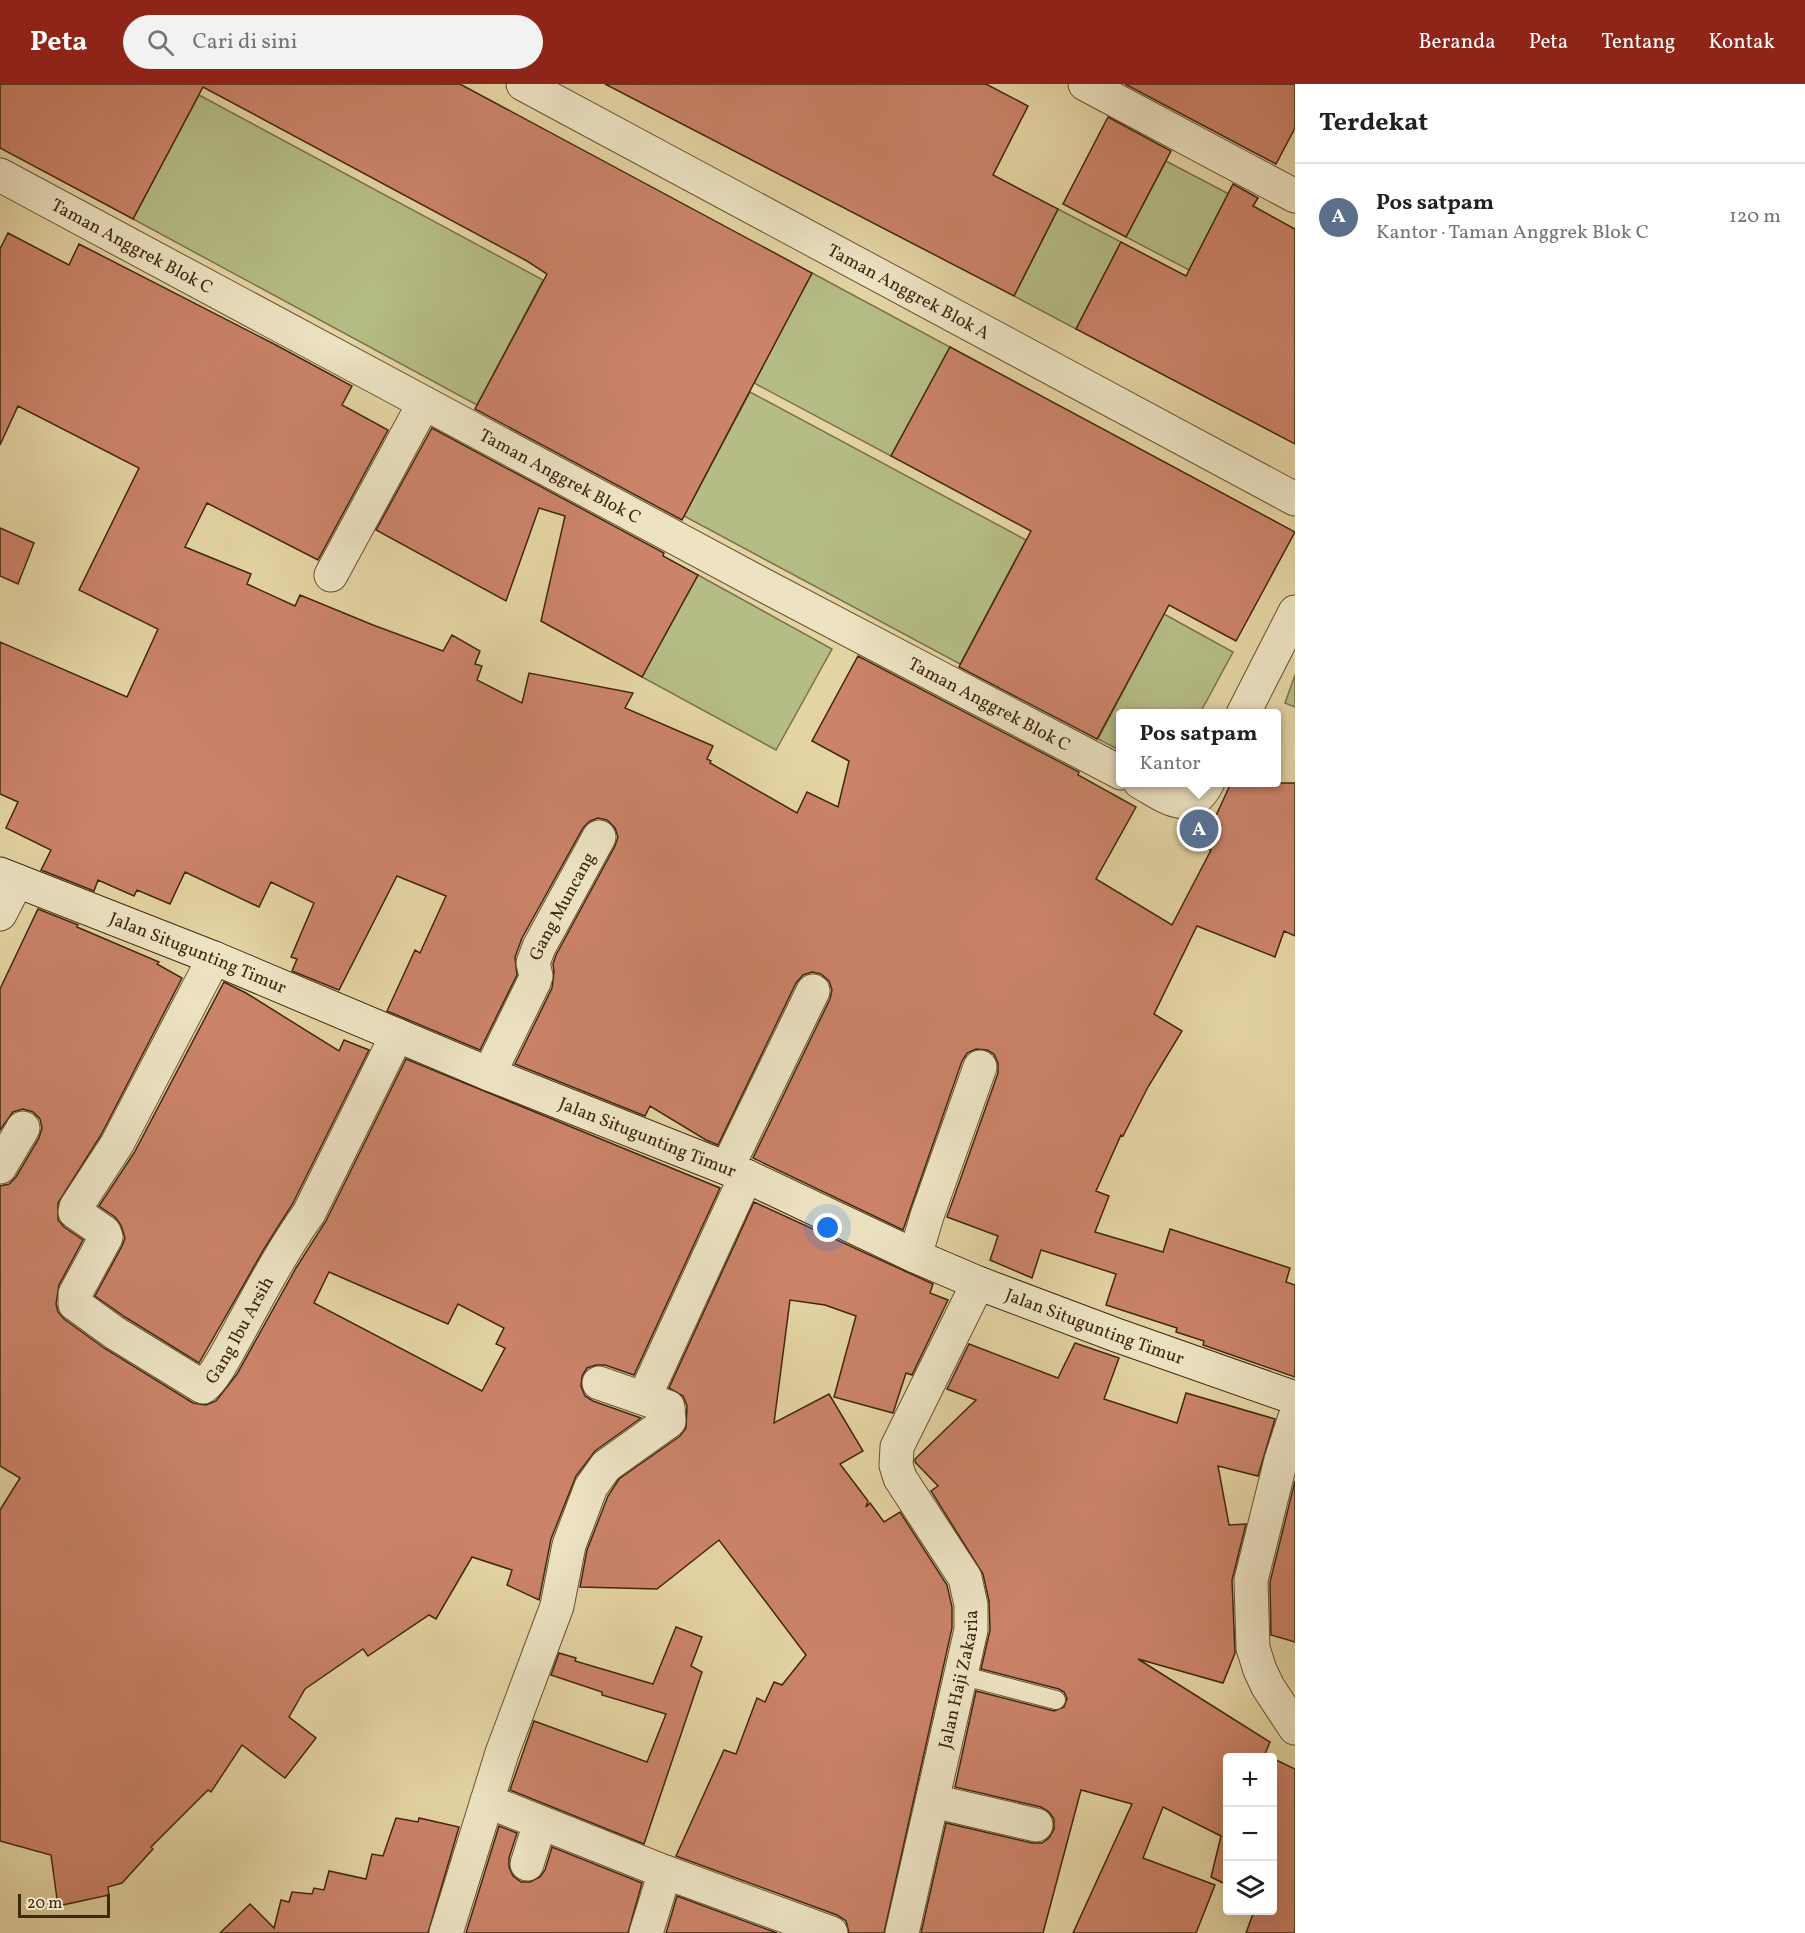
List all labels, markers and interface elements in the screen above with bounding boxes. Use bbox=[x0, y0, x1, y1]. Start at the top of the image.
search box bbox=[123, 15, 543, 69]
text: Peta bbox=[30, 23, 87, 62]
icon: search bbox=[144, 26, 177, 59]
text: Cari di sini bbox=[192, 27, 297, 58]
text: Beranda bbox=[1418, 28, 1496, 57]
text: Peta bbox=[1529, 28, 1568, 57]
text: Tentang bbox=[1601, 28, 1676, 57]
text: Kontak bbox=[1709, 28, 1775, 57]
text: Terdekat bbox=[1319, 105, 1428, 141]
text: Pos satpam bbox=[1376, 188, 1494, 219]
street label: Taman Anggrek Blok C bbox=[46, 194, 217, 301]
text: A bbox=[1331, 203, 1346, 231]
text: 120 m bbox=[1729, 203, 1781, 231]
text: Kantor · Taman Anggrek Blok C bbox=[1376, 219, 1649, 247]
street label: Taman Anggrek Blok A bbox=[822, 239, 994, 347]
street label: Taman Anggrek Blok C bbox=[474, 424, 645, 531]
street label: Taman Anggrek Blok C bbox=[903, 652, 1074, 758]
popup bbox=[1116, 709, 1281, 787]
text: Pos satpam bbox=[1139, 719, 1258, 750]
text: Kantor bbox=[1139, 750, 1201, 778]
pin: A bbox=[1180, 806, 1218, 852]
street label: Gang Muncang bbox=[524, 848, 602, 964]
street label: Jalan Situgunting Timur bbox=[105, 907, 290, 1001]
street label: Jalan Situgunting Timur bbox=[555, 1092, 740, 1185]
your location bbox=[813, 1213, 842, 1242]
street label: Gang Ibu Arsih bbox=[200, 1272, 281, 1390]
street label: Jalan Situgunting Timur bbox=[1001, 1283, 1188, 1372]
street label: Jalan Haji Zakaria bbox=[933, 1610, 985, 1752]
map controls bbox=[1223, 1753, 1277, 1915]
button: + bbox=[1223, 1753, 1277, 1807]
button: − bbox=[1223, 1807, 1277, 1861]
button: layers bbox=[1223, 1861, 1277, 1915]
scale bar bbox=[18, 1891, 110, 1918]
text: 20 m bbox=[27, 1893, 62, 1915]

